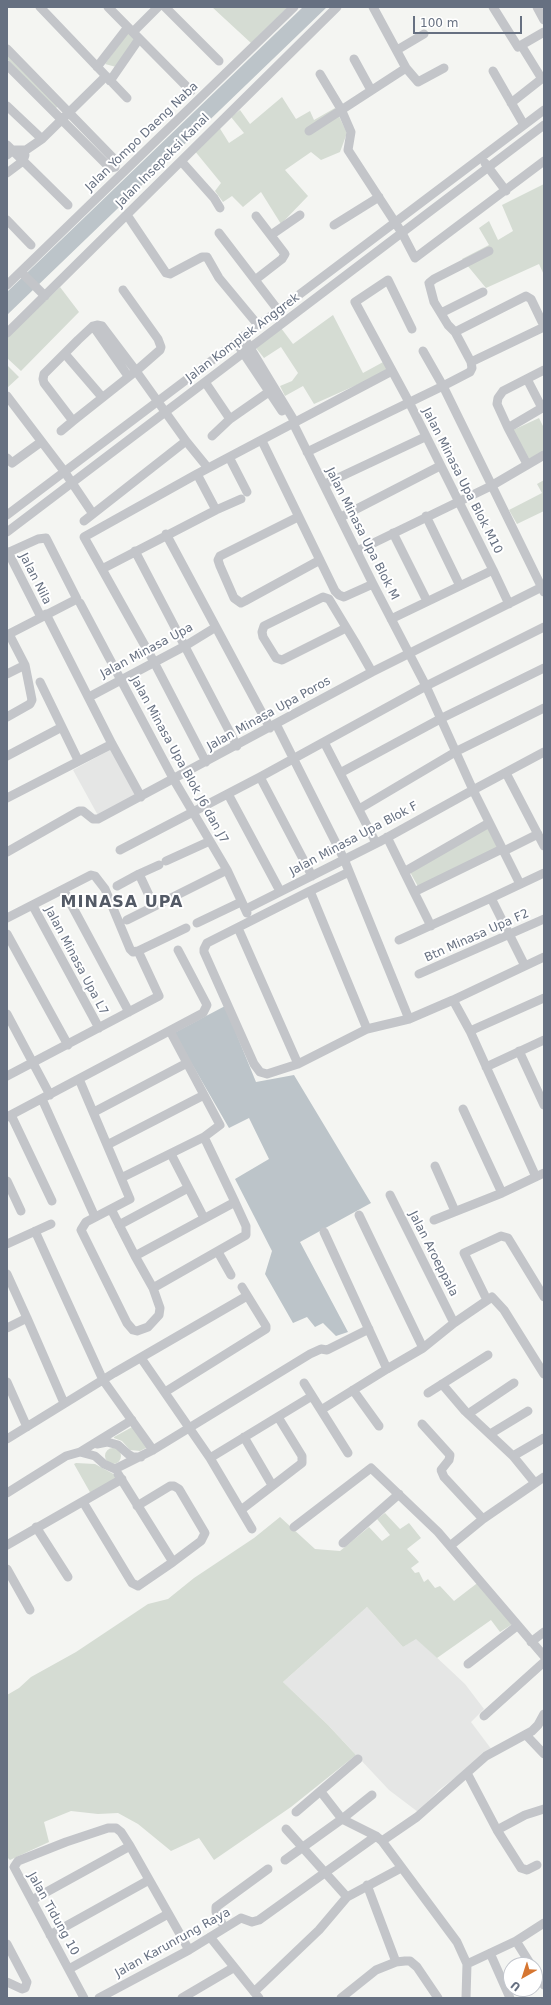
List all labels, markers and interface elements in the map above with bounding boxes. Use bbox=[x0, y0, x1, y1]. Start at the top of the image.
scale bar bbox=[415, 8, 524, 34]
text: 100 m bbox=[420, 16, 458, 30]
street label: Jalan Yompo Daeng Naba bbox=[83, 79, 201, 195]
street label: Jalan Insepeksi Kanal bbox=[113, 111, 213, 211]
street label: Jalan Komplek Anggrek bbox=[183, 291, 303, 385]
street label: Jalan Minasa Upa Blok M10 bbox=[419, 406, 505, 556]
street label: Jalan Minasa Upa Blok M bbox=[322, 465, 402, 603]
street label: Jalan Nila bbox=[16, 551, 54, 607]
street label: Jalan Minasa Upa bbox=[98, 621, 196, 681]
street label: Jalan Minasa Upa Blok J6 dan J7 bbox=[127, 674, 231, 846]
street label: Jalan Minasa Upa Poros bbox=[205, 674, 333, 754]
street label: Jalan Minasa Upa Blok F bbox=[287, 799, 421, 879]
district label: MINASA UPA bbox=[61, 893, 183, 913]
street label: Jalan Minasa Upa L7 bbox=[41, 904, 111, 1018]
street label: Btn Minasa Upa F2 bbox=[423, 907, 531, 965]
street label: Jalan Aroeppala bbox=[405, 1209, 461, 1299]
street label: Jalan Tidung 10 bbox=[24, 1870, 82, 1958]
street label: Jalan Karunrung Raya bbox=[113, 1905, 233, 1981]
north arrow bbox=[503, 1957, 543, 1997]
text: U bbox=[508, 1978, 523, 1994]

